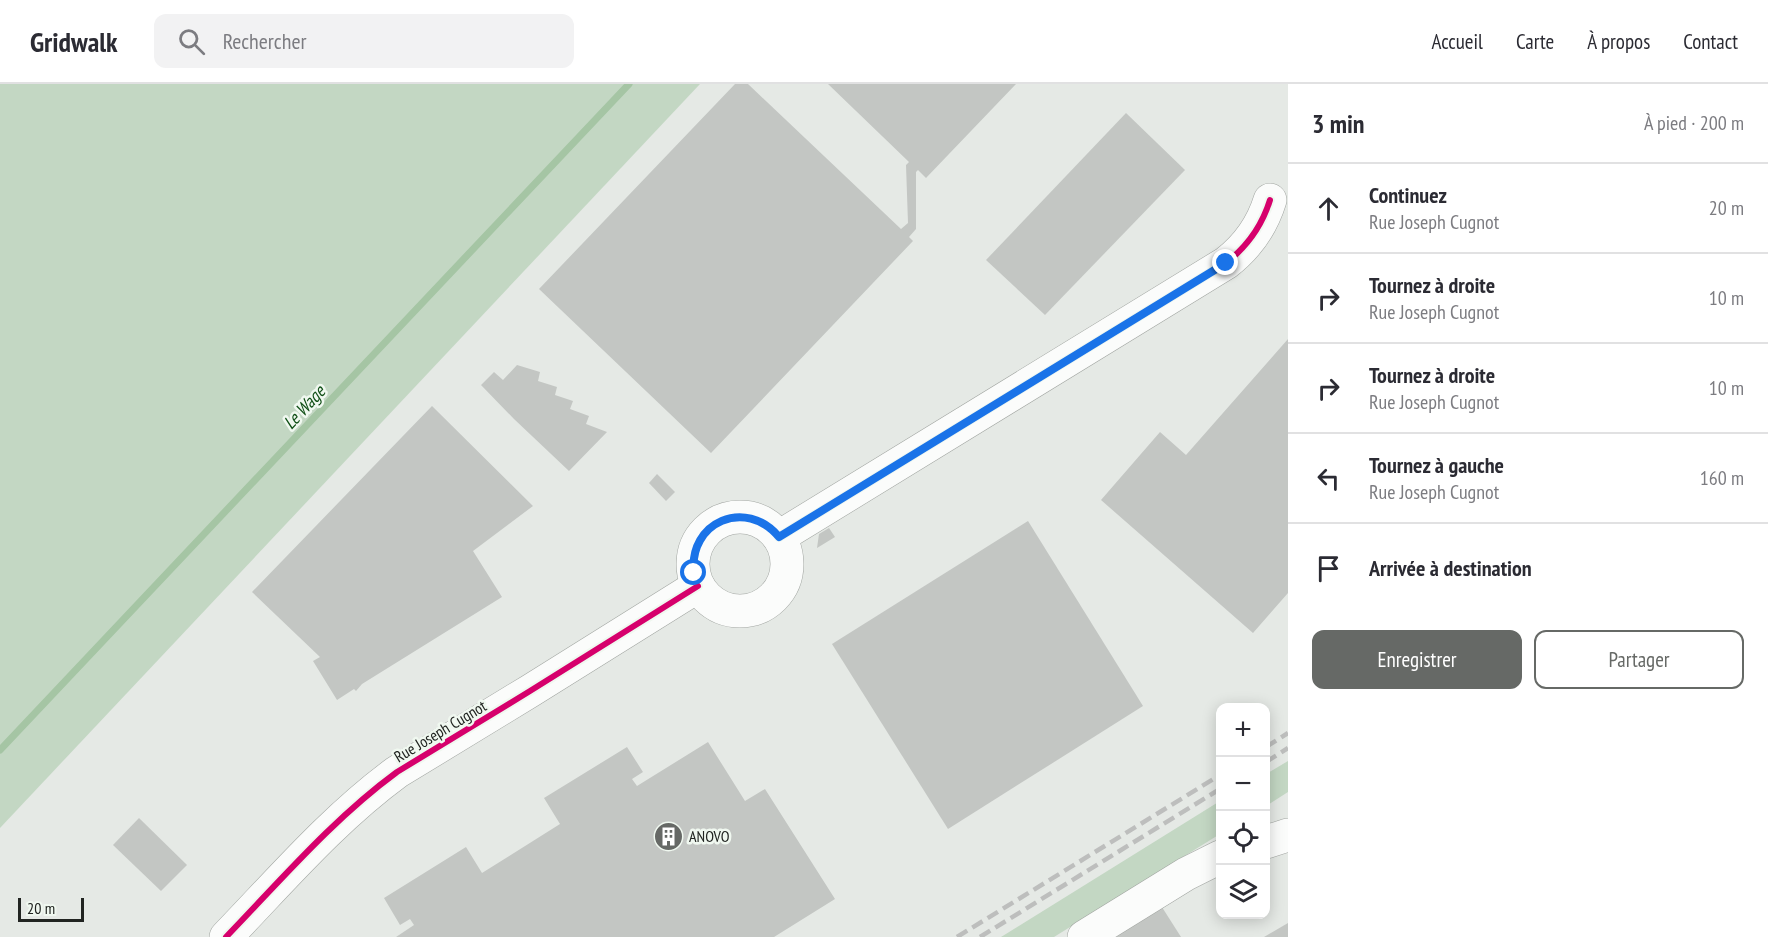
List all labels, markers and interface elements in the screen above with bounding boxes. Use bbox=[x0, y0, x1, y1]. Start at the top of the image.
search box bbox=[154, 14, 574, 68]
text: Gridwalk bbox=[30, 23, 118, 60]
icon: search bbox=[175, 25, 208, 58]
text: Rechercher bbox=[223, 27, 307, 55]
text: Accueil bbox=[1431, 28, 1483, 55]
text: Carte bbox=[1516, 28, 1554, 55]
text: À propos bbox=[1587, 28, 1650, 55]
text: Contact bbox=[1683, 28, 1738, 55]
text: 3 min bbox=[1312, 107, 1365, 140]
text: À pied · 200 m bbox=[1644, 110, 1744, 136]
text: Continuez bbox=[1369, 181, 1447, 209]
icon: ahead bbox=[1312, 192, 1345, 225]
text: 20 m bbox=[1709, 195, 1744, 221]
text: Rue Joseph Cugnot bbox=[1369, 209, 1499, 235]
route end bbox=[1212, 249, 1238, 275]
text: Tournez à droite bbox=[1369, 271, 1495, 299]
icon: right bbox=[1312, 282, 1345, 315]
text: 10 m bbox=[1709, 285, 1744, 311]
text: Rue Joseph Cugnot bbox=[1369, 299, 1499, 325]
text: Tournez à droite bbox=[1369, 361, 1495, 389]
icon: right bbox=[1312, 372, 1345, 405]
text: 10 m bbox=[1709, 375, 1744, 401]
water label: Le Wage bbox=[278, 379, 331, 434]
text: Rue Joseph Cugnot bbox=[1369, 389, 1499, 415]
text: Tournez à gauche bbox=[1369, 451, 1504, 479]
icon: left bbox=[1312, 462, 1345, 495]
text: 160 m bbox=[1700, 465, 1744, 491]
text: Rue Joseph Cugnot bbox=[1369, 479, 1499, 505]
icon: arrive bbox=[1312, 552, 1345, 585]
text: Arrivée à destination bbox=[1369, 554, 1532, 582]
route start bbox=[680, 559, 706, 585]
button: Enregistrer bbox=[1312, 630, 1522, 689]
button: Partager bbox=[1534, 630, 1744, 689]
street label: Rue Joseph Cugnot bbox=[390, 695, 490, 766]
map controls bbox=[1216, 703, 1270, 919]
button: + bbox=[1216, 703, 1270, 757]
button: − bbox=[1216, 757, 1270, 811]
button: locate bbox=[1216, 811, 1270, 865]
building icon: ANOVO bbox=[652, 820, 684, 852]
place label: ANOVO bbox=[689, 826, 730, 846]
button: layers bbox=[1216, 865, 1270, 919]
scale bar bbox=[18, 895, 84, 922]
text: 20 m bbox=[27, 898, 55, 918]

